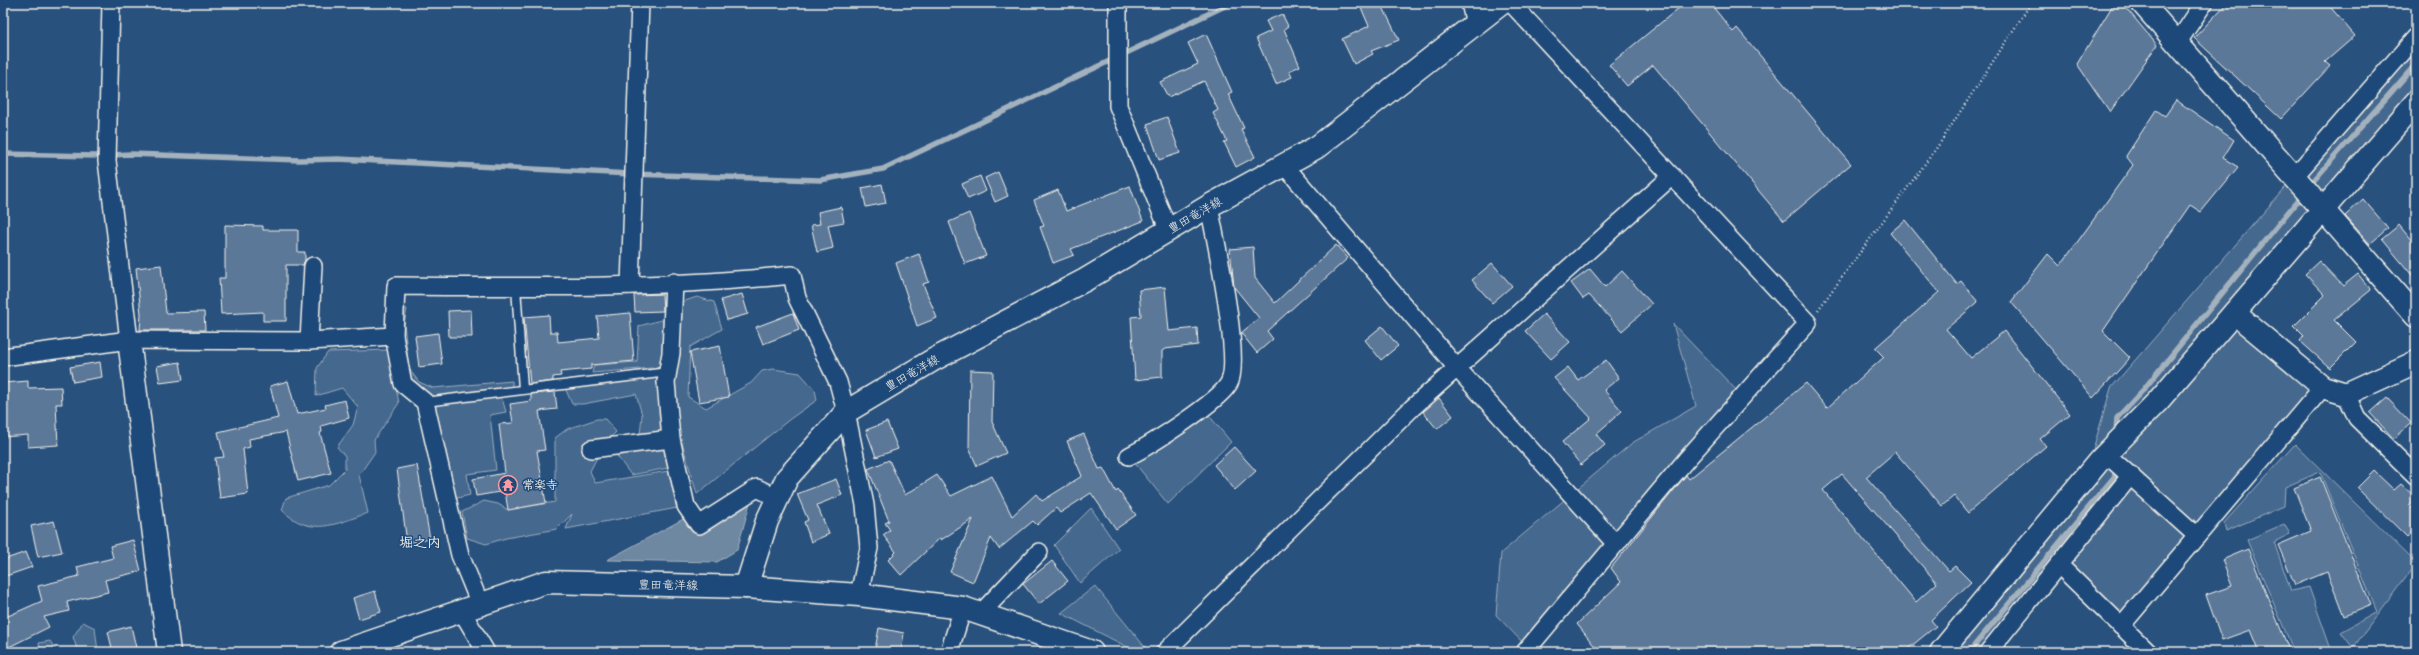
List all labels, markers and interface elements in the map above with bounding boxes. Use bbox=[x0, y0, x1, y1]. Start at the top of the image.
street label: 豊田竜洋線 bbox=[1165, 192, 1226, 239]
street label: 豊田竜洋線 bbox=[882, 350, 943, 397]
temple icon: 常楽寺 bbox=[497, 474, 519, 496]
place label: 常楽寺 bbox=[522, 476, 558, 495]
district label: 堀之内 bbox=[399, 532, 441, 554]
street label: 豊田竜洋線 bbox=[638, 575, 698, 596]

